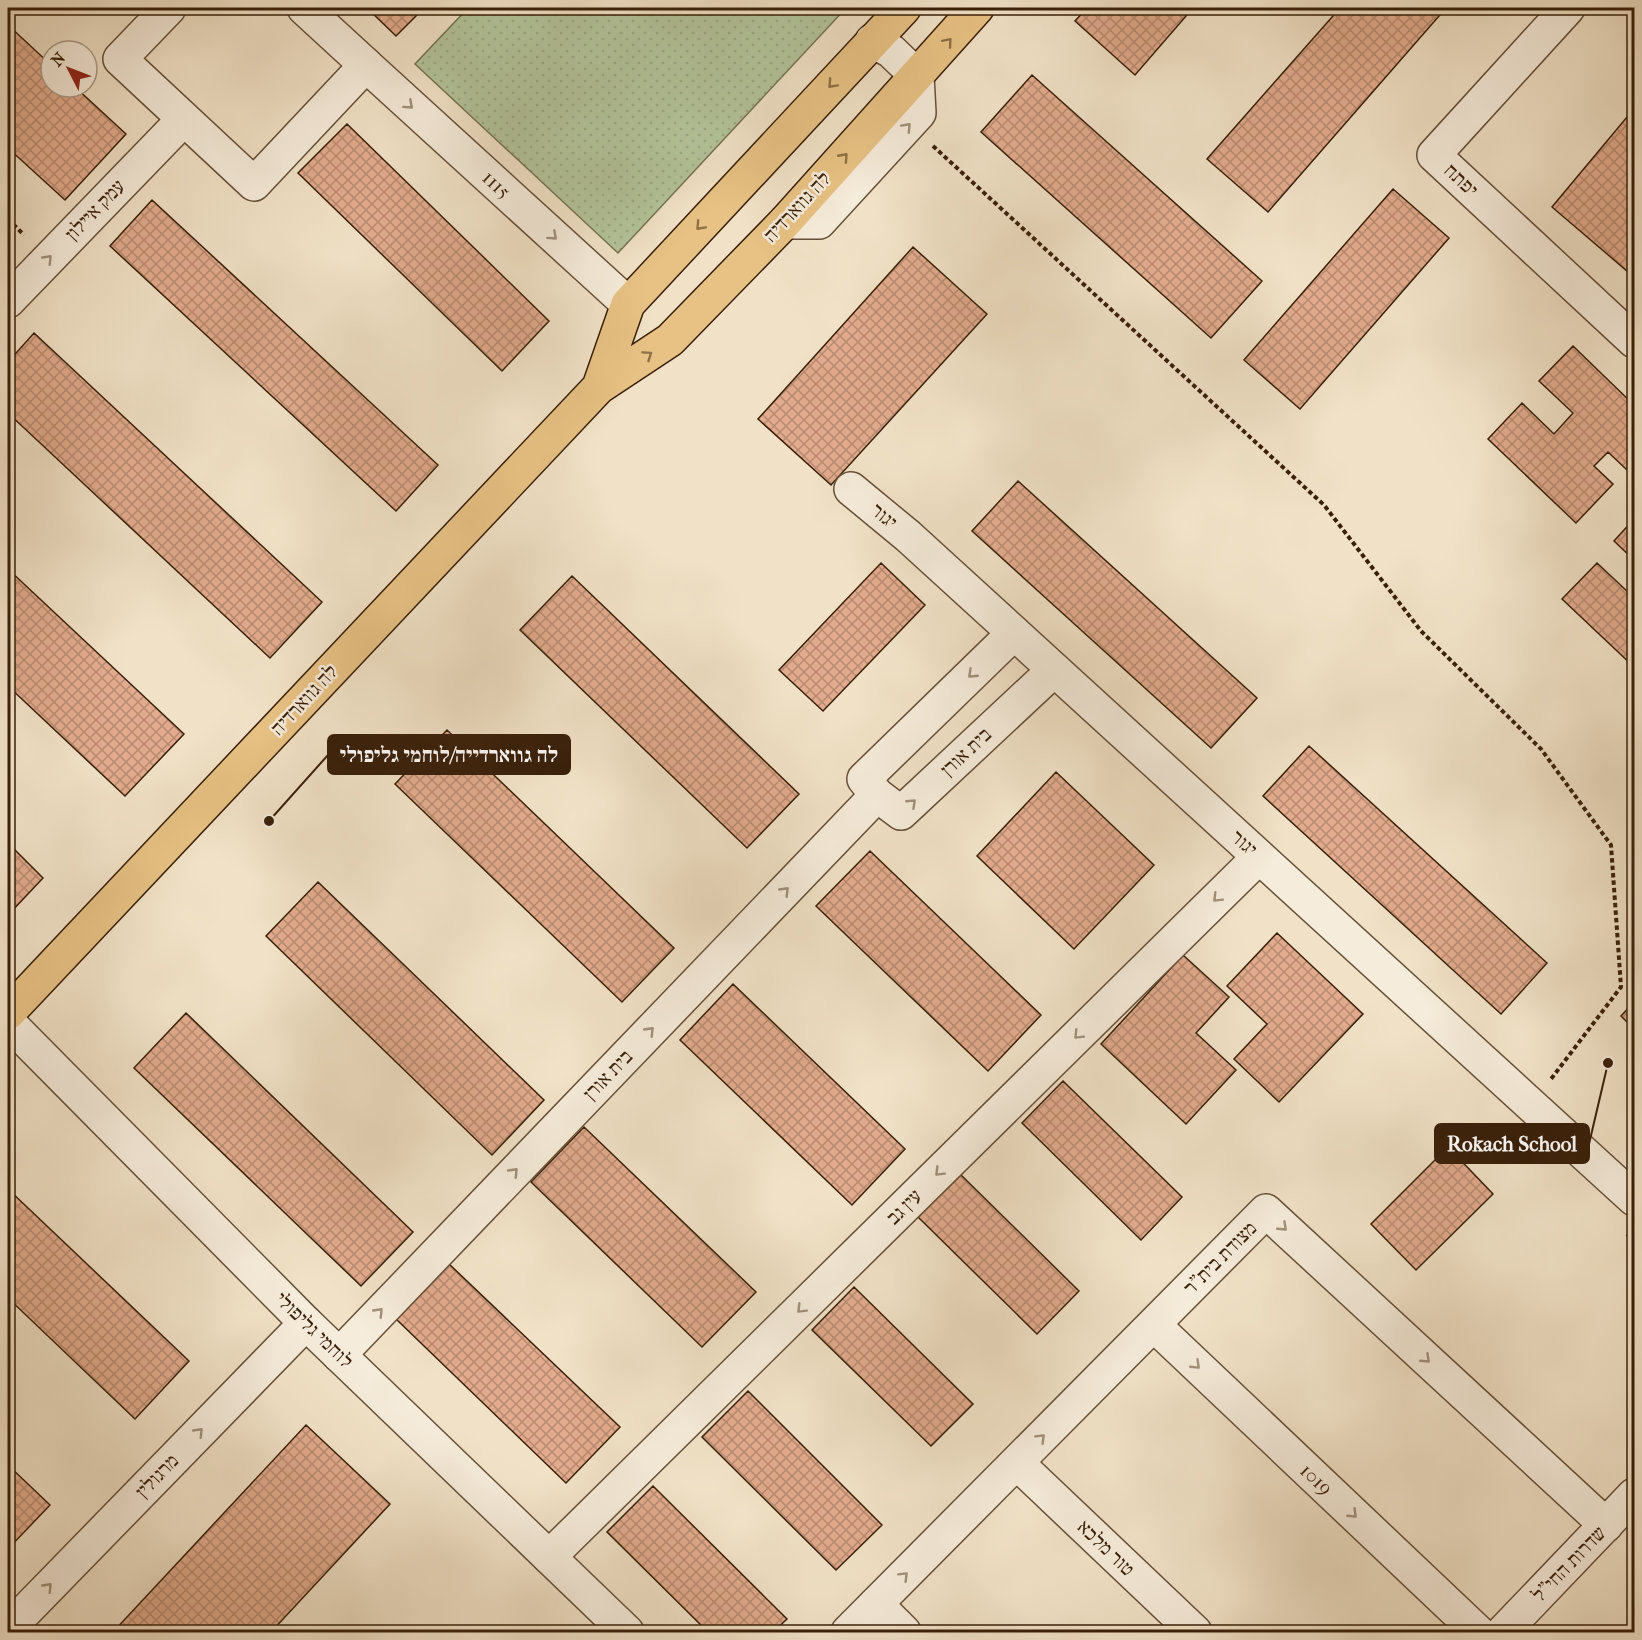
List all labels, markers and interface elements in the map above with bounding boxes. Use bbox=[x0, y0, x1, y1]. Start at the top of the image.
one-way arrow bbox=[940, 38, 951, 49]
north arrow bbox=[39, 39, 99, 99]
text: N bbox=[47, 48, 70, 70]
one-way arrow bbox=[828, 77, 839, 87]
one-way arrow bbox=[402, 98, 413, 109]
one-way arrow bbox=[899, 123, 910, 134]
one-way arrow bbox=[837, 153, 848, 163]
street label: יפתח bbox=[1439, 159, 1483, 201]
street label: 1115 bbox=[478, 166, 516, 203]
street label: לה גווארדיה bbox=[759, 167, 835, 247]
street label: עמק איילון bbox=[60, 175, 130, 245]
one-way arrow bbox=[696, 219, 707, 230]
one-way arrow bbox=[546, 229, 557, 240]
one-way arrow bbox=[40, 255, 51, 266]
one-way arrow bbox=[641, 351, 652, 362]
street label: יגור bbox=[866, 498, 902, 534]
street label: לה גווארדיה bbox=[266, 660, 342, 740]
one-way arrow bbox=[968, 667, 978, 678]
street label: בית אורן bbox=[936, 723, 996, 781]
callout: לה גווארדייה/לוחמי גליפולי bbox=[328, 735, 570, 774]
text: לה גווארדייה/לוחמי גליפולי bbox=[340, 743, 558, 767]
one-way arrow bbox=[905, 799, 916, 810]
street label: יגור bbox=[1226, 825, 1262, 861]
one-way arrow bbox=[777, 887, 788, 898]
one-way arrow bbox=[1214, 891, 1224, 902]
one-way arrow bbox=[1075, 1027, 1086, 1038]
one-way arrow bbox=[642, 1028, 653, 1039]
street label: בית אורן bbox=[579, 1045, 637, 1105]
callout: Rokach School bbox=[1435, 1124, 1589, 1163]
text: Rokach School bbox=[1447, 1132, 1577, 1156]
one-way arrow bbox=[936, 1164, 947, 1175]
one-way arrow bbox=[507, 1168, 518, 1179]
street label: עין גב bbox=[882, 1185, 926, 1229]
street label: מצודת בית"ר bbox=[1179, 1217, 1261, 1299]
one-way arrow bbox=[1276, 1219, 1287, 1230]
street label: לוחמי גליפולי bbox=[270, 1287, 358, 1373]
one-way arrow bbox=[797, 1301, 808, 1312]
one-way arrow bbox=[372, 1309, 383, 1320]
one-way arrow bbox=[1419, 1352, 1430, 1363]
one-way arrow bbox=[1189, 1358, 1200, 1369]
one-way arrow bbox=[192, 1429, 203, 1440]
one-way arrow bbox=[1034, 1434, 1045, 1445]
street label: מרגולין bbox=[131, 1449, 183, 1503]
street label: 1019 bbox=[1296, 1458, 1337, 1500]
one-way arrow bbox=[1345, 1506, 1356, 1517]
street label: טור מלכא bbox=[1073, 1515, 1139, 1581]
street label: שדרות החי"ל bbox=[1527, 1521, 1611, 1607]
one-way arrow bbox=[897, 1573, 908, 1583]
one-way arrow bbox=[41, 1583, 52, 1594]

